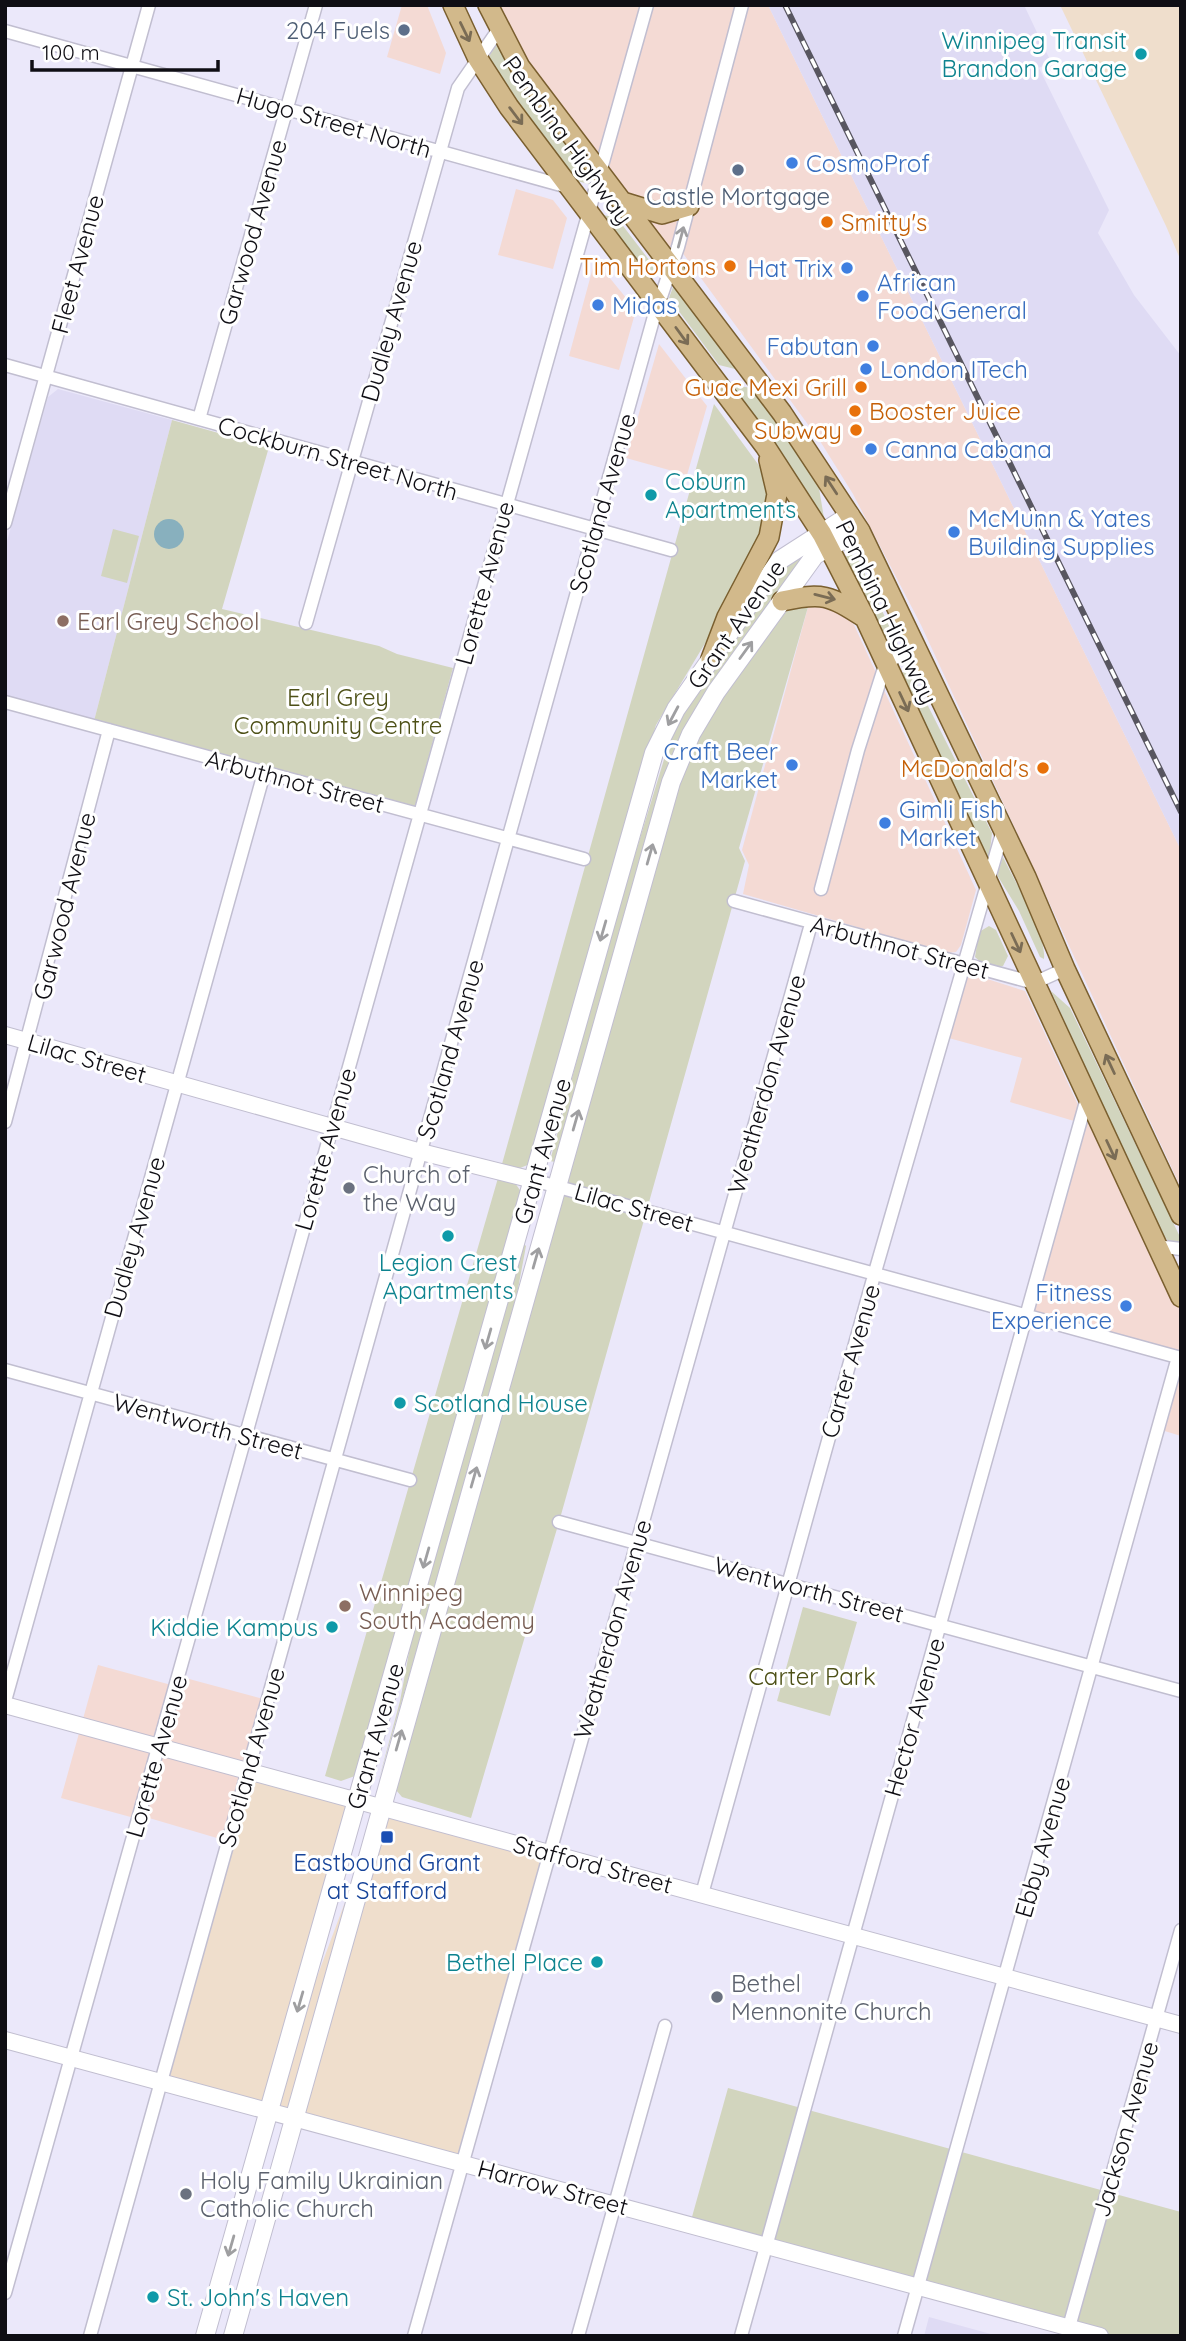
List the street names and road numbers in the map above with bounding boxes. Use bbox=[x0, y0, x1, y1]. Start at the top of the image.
street label: Pembina Highway bbox=[497, 50, 639, 230]
street label: Hugo Street North bbox=[233, 80, 435, 164]
street label: Garwood Avenue bbox=[211, 135, 293, 329]
street label: Fleet Avenue bbox=[44, 191, 110, 337]
street label: Dudley Avenue bbox=[354, 237, 428, 405]
street label: Cockburn Street North bbox=[215, 409, 461, 507]
street label: Scotland Avenue bbox=[562, 410, 642, 596]
street label: Lorette Avenue bbox=[448, 498, 520, 668]
street label: Pembina Highway bbox=[829, 515, 945, 709]
street label: Grant Avenue bbox=[680, 554, 792, 694]
street label: Arbuthnot Street bbox=[203, 743, 387, 819]
street label: Garwood Avenue bbox=[26, 809, 102, 1003]
street label: Arbuthnot Street bbox=[808, 909, 992, 985]
street label: Scotland Avenue bbox=[410, 956, 490, 1142]
street label: Weatherdon Avenue bbox=[720, 971, 812, 1197]
street label: Lilac Street bbox=[24, 1027, 150, 1089]
street label: Lorette Avenue bbox=[287, 1064, 363, 1234]
street label: Grant Avenue bbox=[507, 1074, 577, 1228]
street label: Dudley Avenue bbox=[97, 1153, 171, 1321]
street label: Lilac Street bbox=[571, 1176, 697, 1238]
street label: Carter Avenue bbox=[814, 1280, 886, 1442]
street label: Wentworth Street bbox=[110, 1386, 306, 1466]
street label: Weatherdon Avenue bbox=[566, 1516, 658, 1742]
street label: Wentworth Street bbox=[711, 1549, 907, 1629]
street label: Hector Avenue bbox=[877, 1634, 951, 1800]
street label: Grant Avenue bbox=[340, 1659, 410, 1813]
street label: Scotland Avenue bbox=[211, 1664, 291, 1850]
street label: Lorette Avenue bbox=[118, 1671, 194, 1841]
street label: Ebby Avenue bbox=[1008, 1773, 1076, 1921]
street label: Stafford Street bbox=[510, 1828, 676, 1900]
street label: Jackson Avenue bbox=[1086, 2038, 1164, 2220]
street label: Harrow Street bbox=[475, 2153, 631, 2221]

